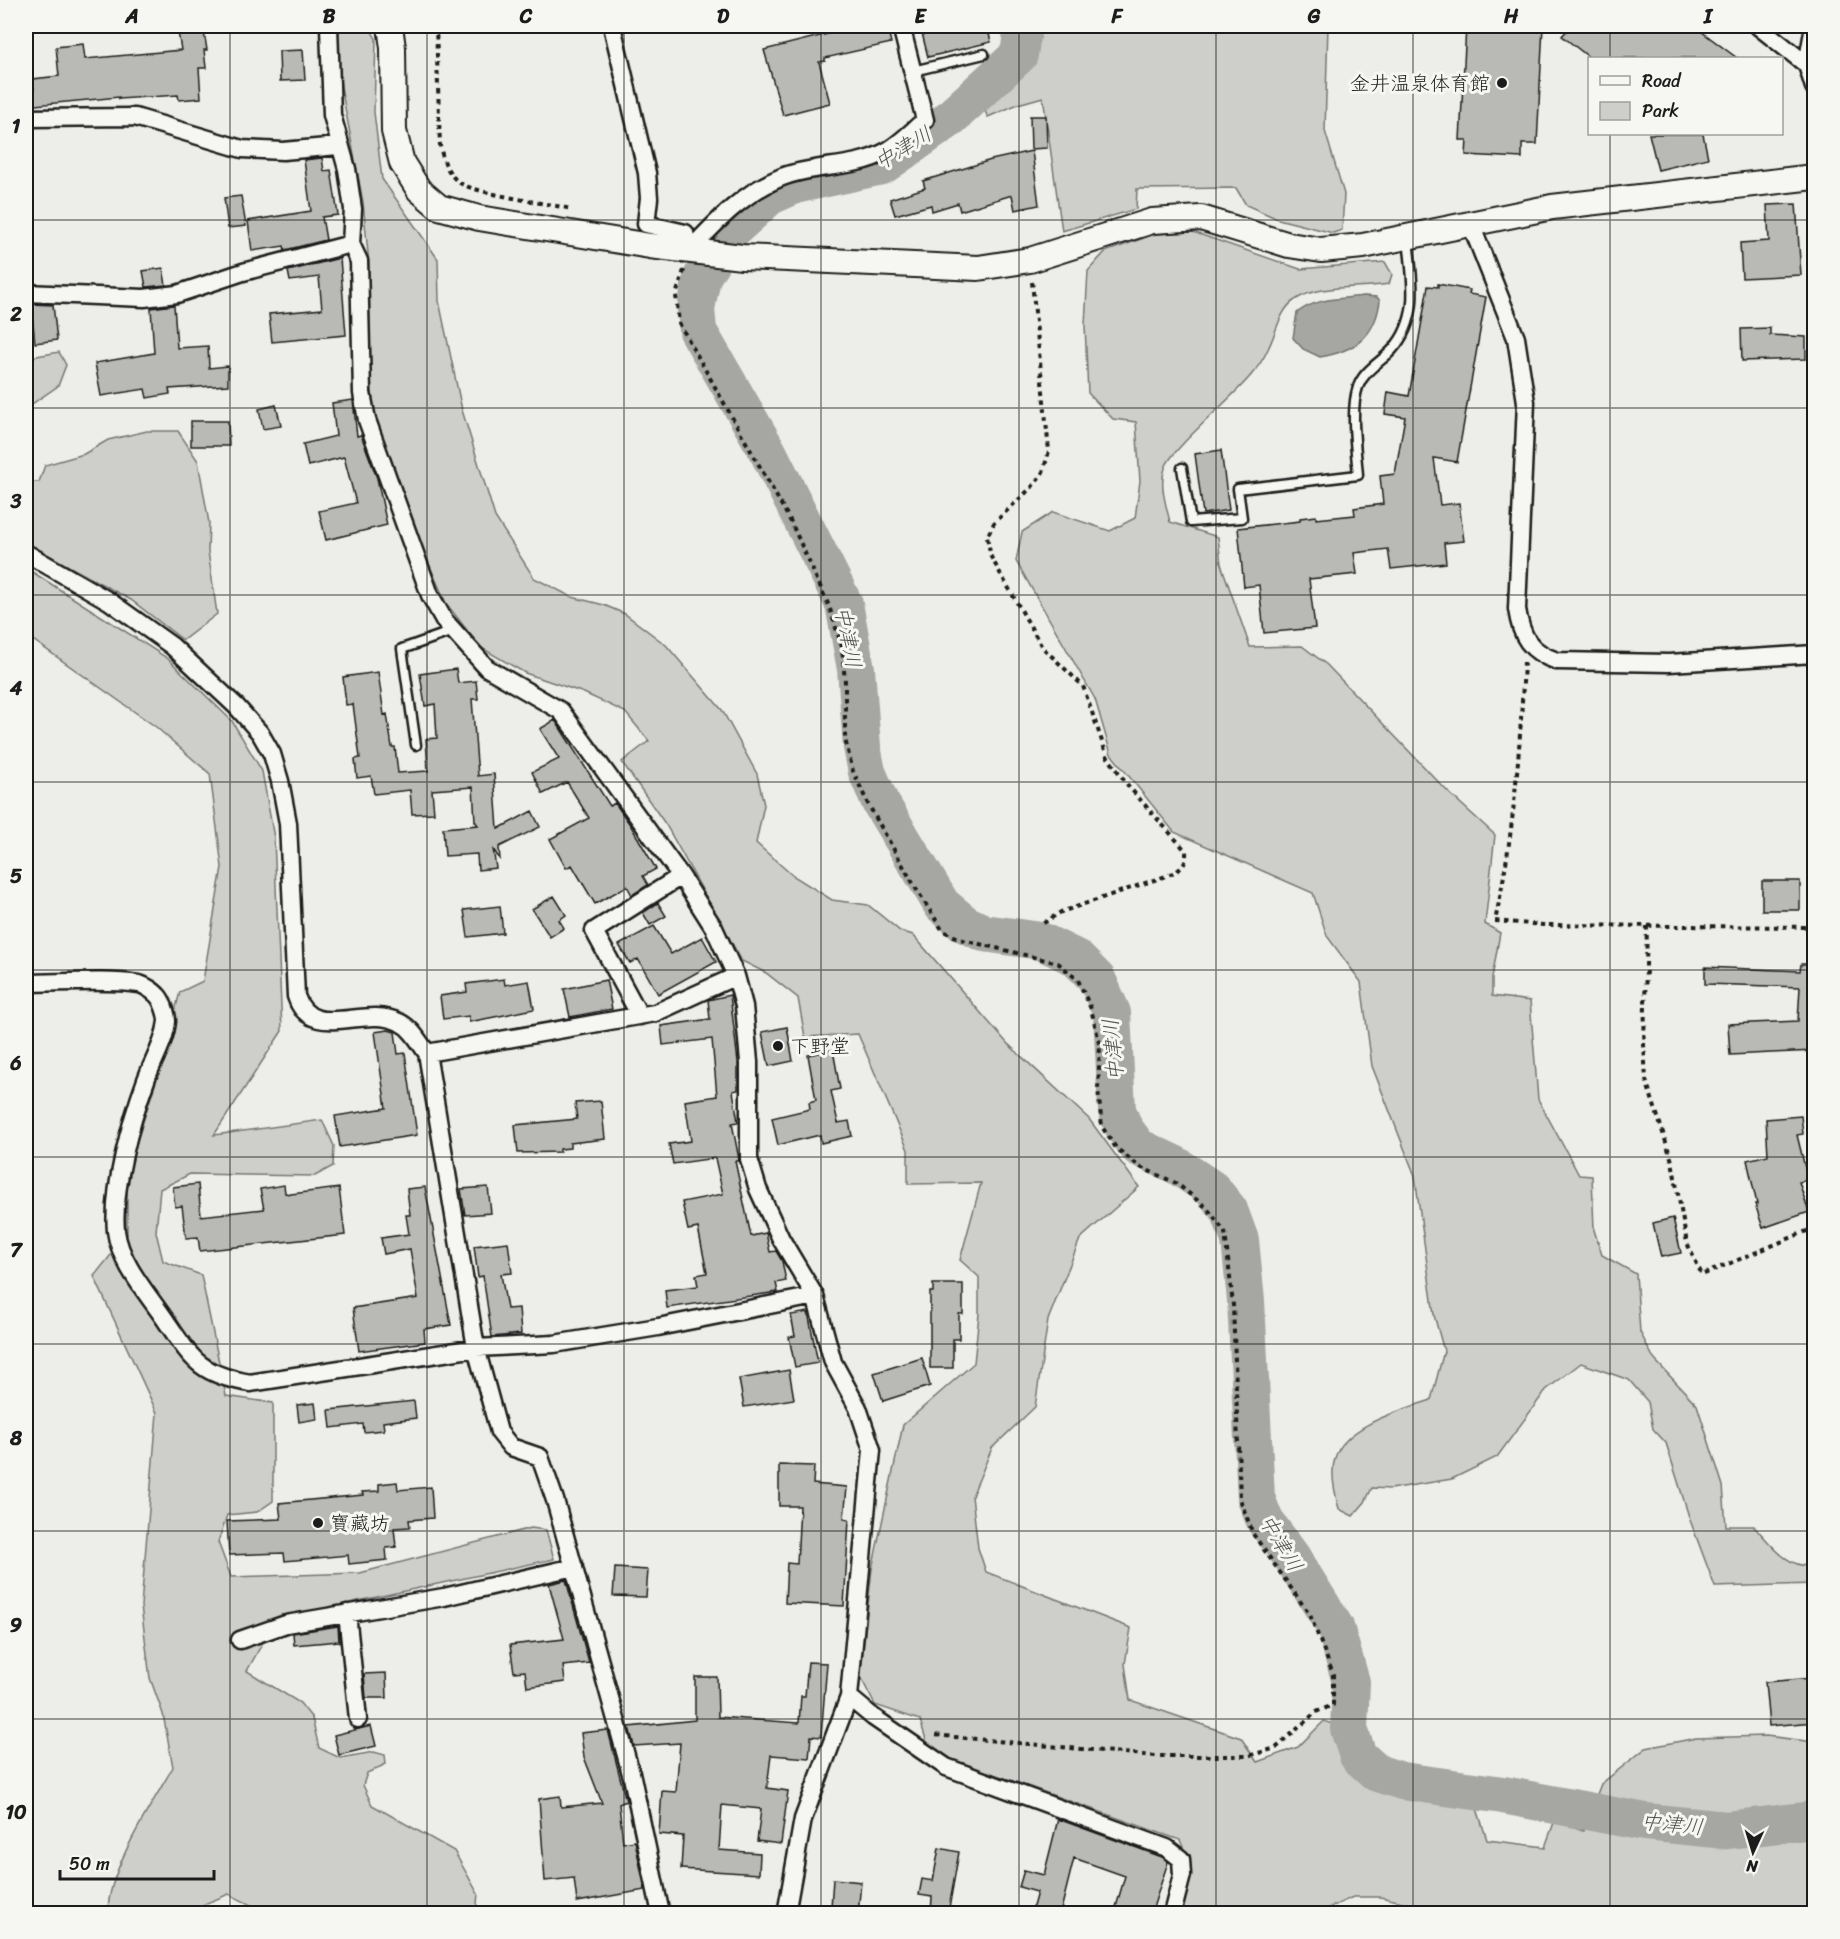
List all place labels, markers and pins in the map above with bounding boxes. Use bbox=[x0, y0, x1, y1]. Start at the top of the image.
place label: 金井温泉体育館 bbox=[1350, 66, 1490, 101]
marker: 金井温泉体育館 bbox=[1495, 76, 1509, 90]
place label: 下野堂 bbox=[790, 1029, 850, 1064]
marker: 下野堂 bbox=[771, 1039, 785, 1053]
place label: 寶藏坊 bbox=[330, 1506, 390, 1541]
marker: 寶藏坊 bbox=[311, 1516, 325, 1530]

